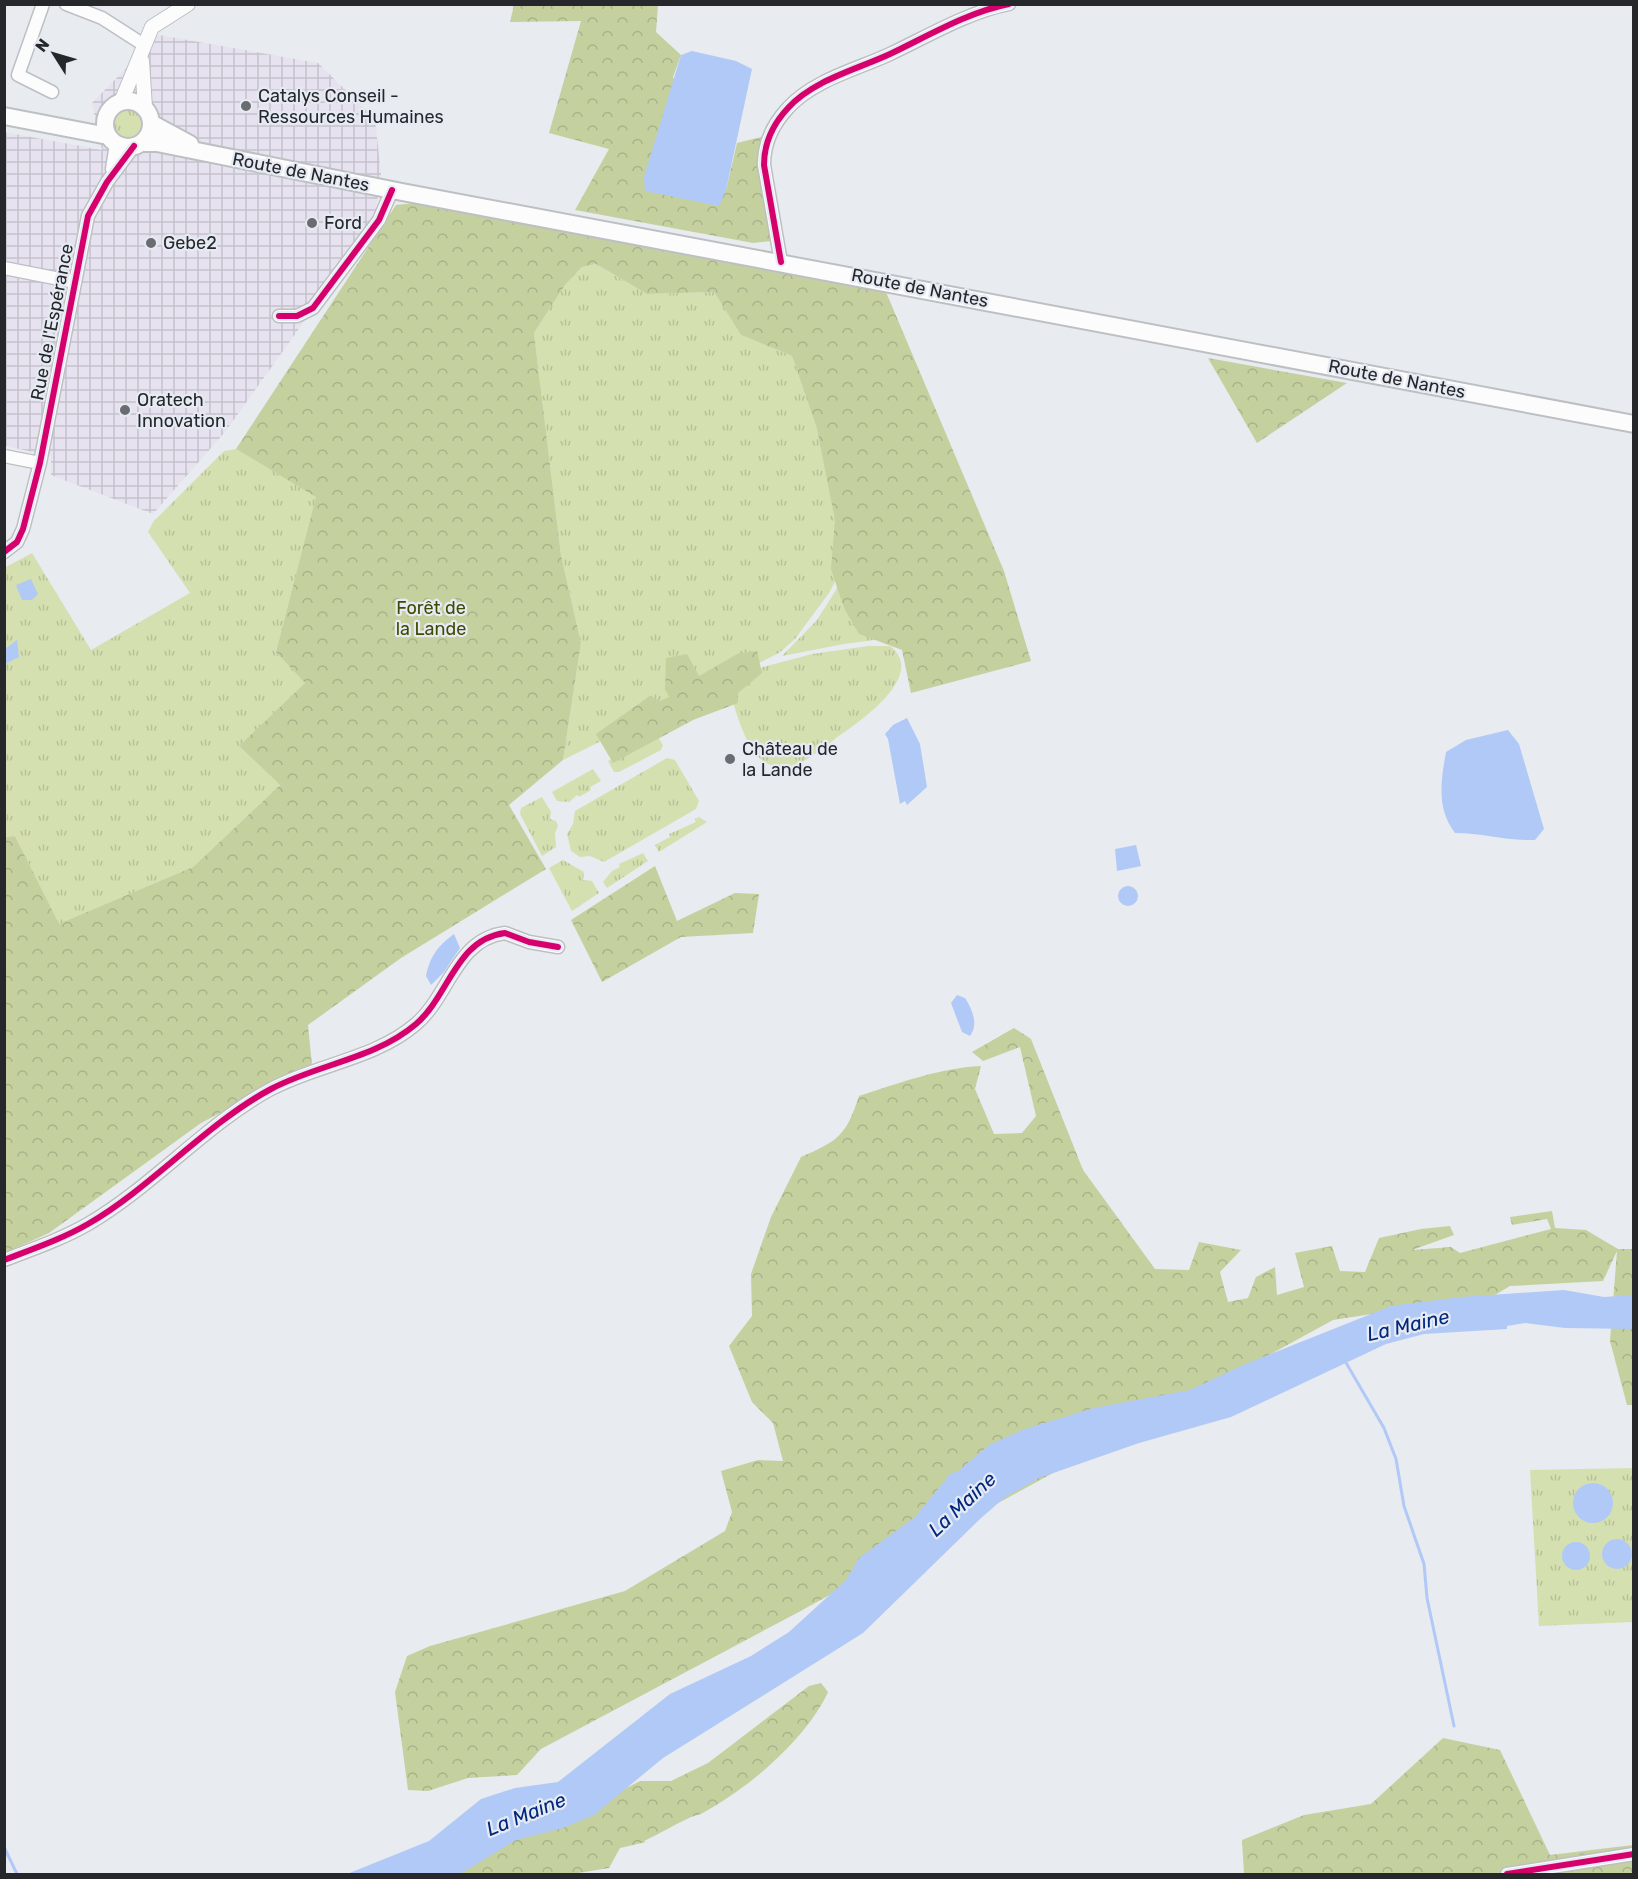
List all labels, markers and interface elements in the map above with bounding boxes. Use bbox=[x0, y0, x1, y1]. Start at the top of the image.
north arrow bbox=[24, 24, 84, 84]
text: N bbox=[31, 35, 53, 56]
place label: Catalys Conseil - Ressources Humaines bbox=[258, 85, 444, 128]
marker: Catalys Conseil - Ressources Humaines bbox=[239, 99, 253, 113]
street label: Route de Nantes bbox=[231, 148, 371, 196]
place label: Ford bbox=[324, 212, 362, 234]
marker: Ford bbox=[305, 216, 319, 230]
place label: Gebe2 bbox=[163, 232, 217, 254]
marker: Gebe2 bbox=[144, 236, 158, 250]
street label: Rue de l'Espérance bbox=[26, 242, 78, 402]
street label: Route de Nantes bbox=[850, 264, 990, 312]
street label: Route de Nantes bbox=[1327, 355, 1467, 403]
place label: Oratech Innovation bbox=[137, 389, 226, 432]
marker: Oratech Innovation bbox=[118, 403, 132, 417]
park label: Forêt de la Lande bbox=[396, 597, 466, 640]
place label: Château de la Lande bbox=[742, 738, 838, 781]
marker: Château de la Lande bbox=[723, 752, 737, 766]
water label: La Maine bbox=[1365, 1304, 1451, 1346]
water label: La Maine bbox=[923, 1467, 1001, 1541]
water label: La Maine bbox=[483, 1787, 569, 1841]

